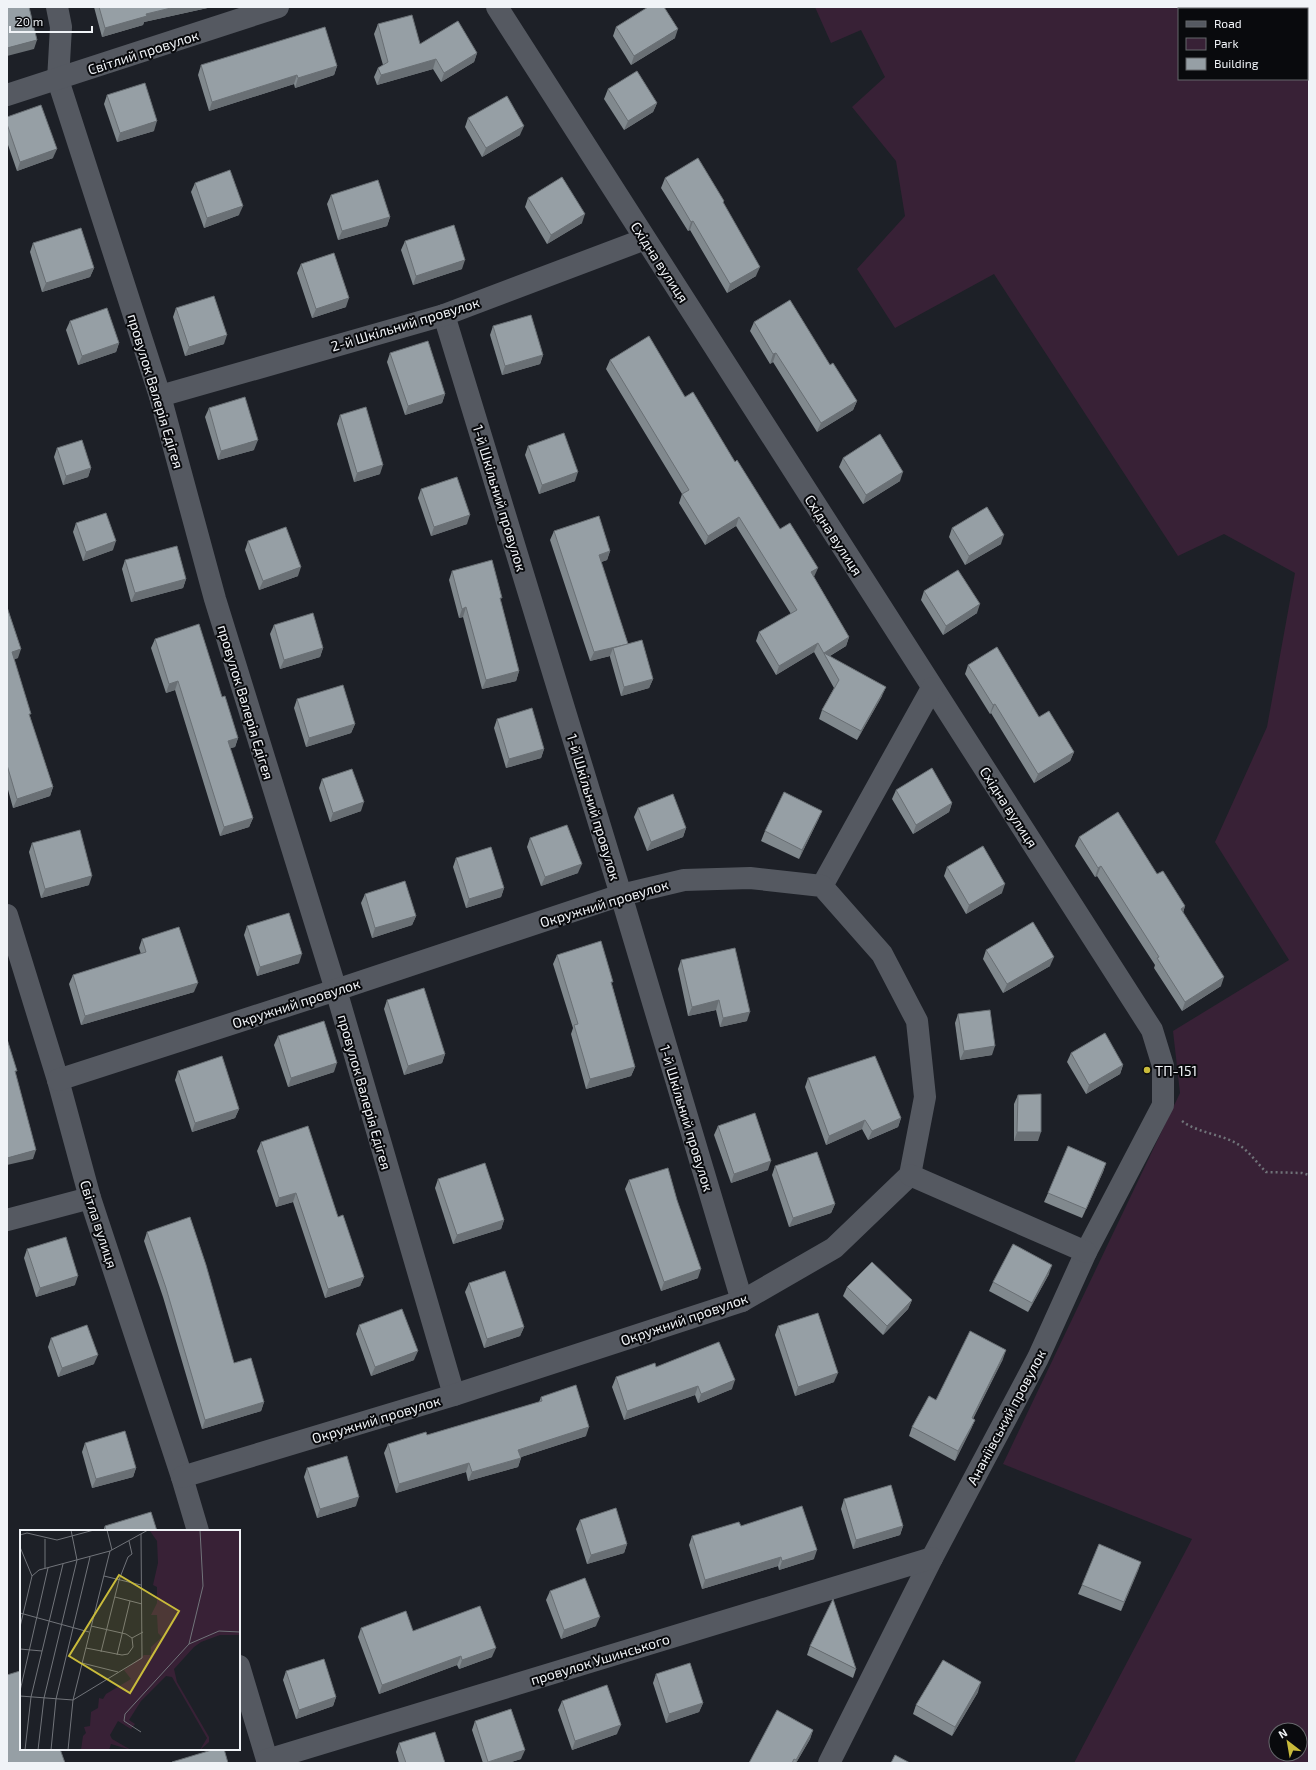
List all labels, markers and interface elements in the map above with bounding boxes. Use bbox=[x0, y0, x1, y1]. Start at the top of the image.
scale bar bbox=[10, 8, 92, 34]
legend bbox=[1178, 8, 1308, 80]
text: 20 m bbox=[16, 14, 43, 28]
text: Road bbox=[1214, 16, 1242, 30]
street label: Світлий провулок bbox=[85, 26, 201, 78]
text: Park bbox=[1214, 36, 1239, 50]
text: Building bbox=[1214, 56, 1259, 70]
street label: Східна вулиця bbox=[628, 218, 692, 306]
street label: 2-й Шкільний провулок bbox=[329, 293, 482, 355]
street label: провулок Валерія Едігея bbox=[124, 312, 188, 470]
street label: 1-й Шкільний провулок bbox=[470, 423, 531, 574]
street label: Східна вулиця bbox=[802, 491, 866, 579]
street label: провулок Валерія Едігея bbox=[214, 623, 278, 781]
street label: 1-й Шкільний провулок bbox=[564, 732, 625, 883]
street label: Східна вулиця bbox=[977, 763, 1041, 851]
street label: Окружний провулок bbox=[538, 875, 671, 931]
street label: Окружний провулок bbox=[230, 974, 363, 1032]
street label: провулок Валерія Едігея bbox=[335, 1012, 395, 1172]
street label: 1-й Шкільний провулок bbox=[657, 1043, 718, 1194]
place label: ТП-151 bbox=[1155, 1062, 1197, 1079]
marker: ТП-151 bbox=[1142, 1065, 1152, 1075]
street label: Світла вулиця bbox=[77, 1178, 121, 1270]
street label: Окружний провулок bbox=[618, 1289, 750, 1349]
street label: Ананіївський провулок bbox=[963, 1346, 1049, 1488]
street label: Окружний провулок bbox=[310, 1391, 443, 1447]
inset map bbox=[20, 1530, 240, 1750]
street label: провулок Ушинського bbox=[528, 1630, 672, 1688]
north arrow bbox=[1268, 1722, 1308, 1762]
text: N bbox=[1276, 1725, 1289, 1741]

